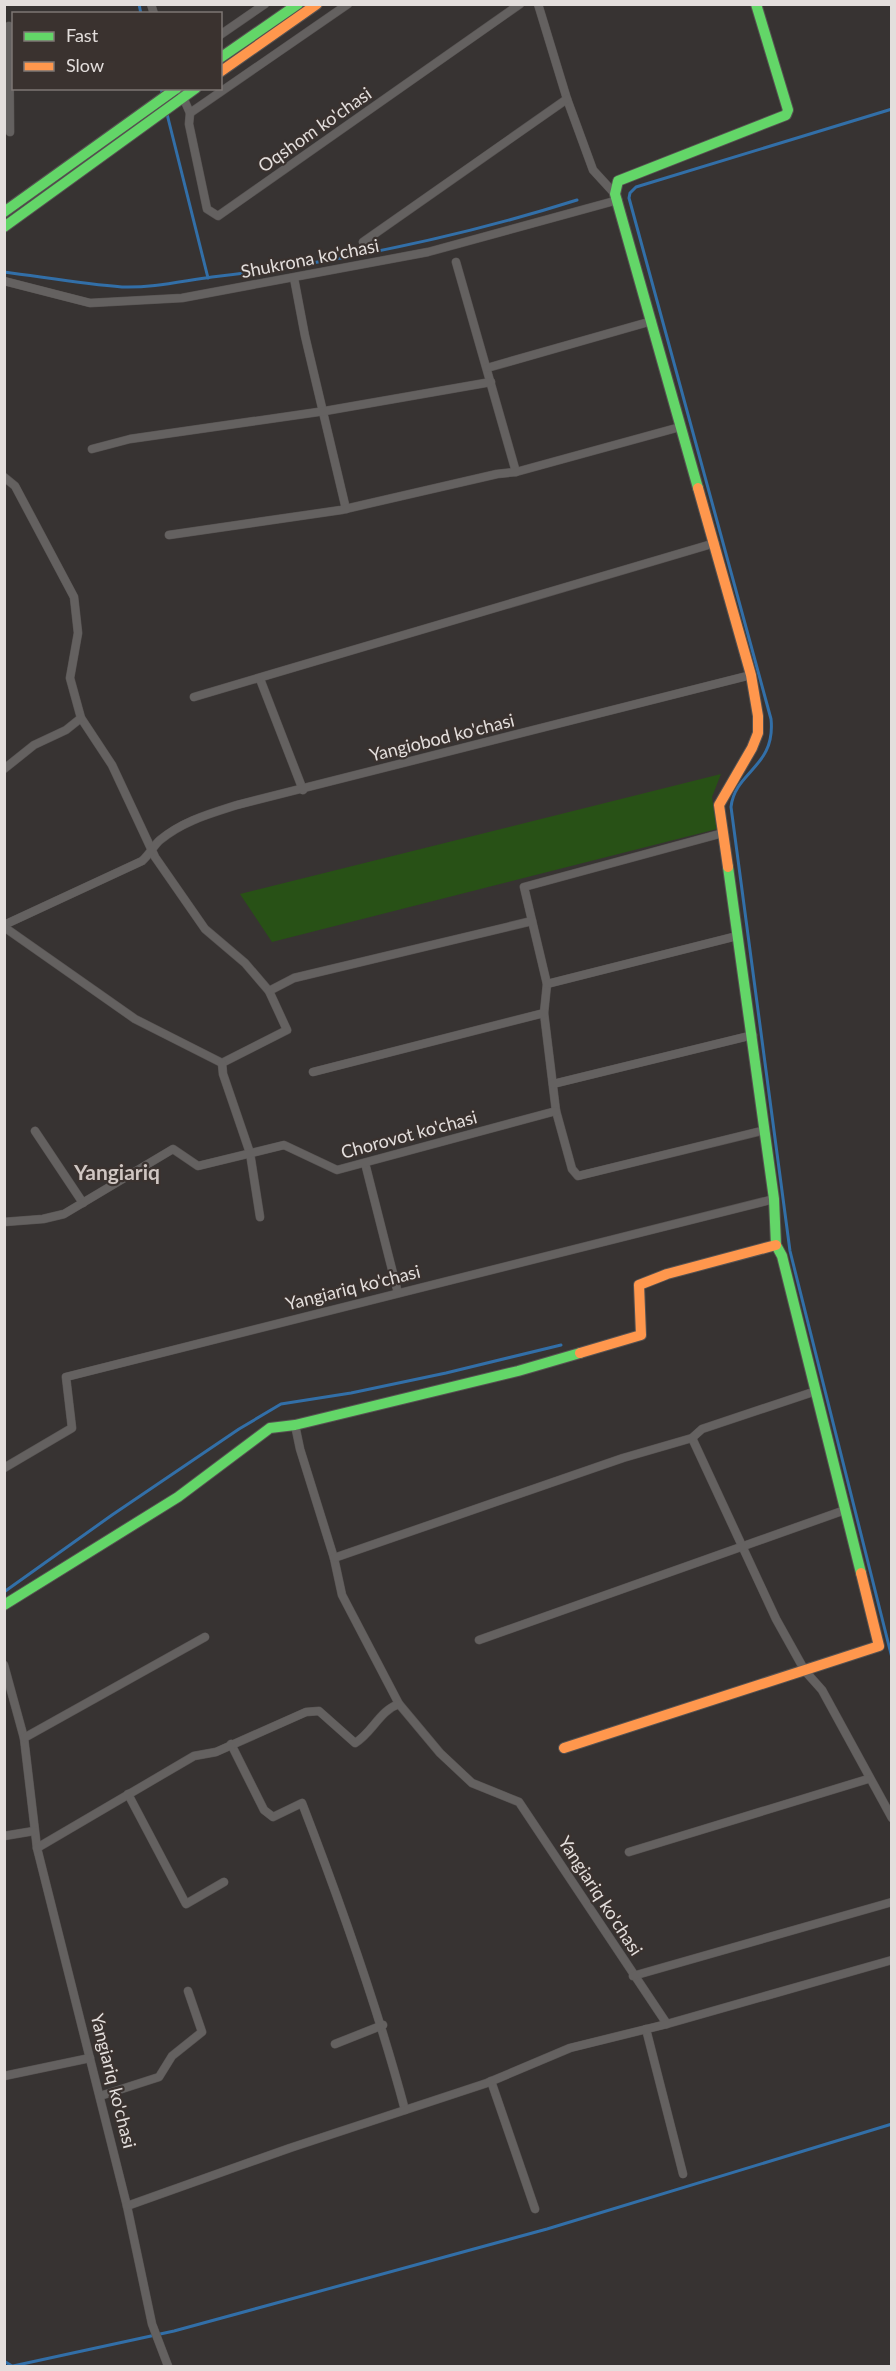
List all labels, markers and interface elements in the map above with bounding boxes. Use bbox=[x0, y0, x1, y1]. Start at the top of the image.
legend bbox=[12, 12, 222, 90]
text: Fast bbox=[66, 24, 99, 46]
text: Slow bbox=[66, 54, 104, 76]
street label: Oqshom ko'chasi bbox=[254, 82, 375, 176]
street label: Shukrona ko'chasi bbox=[239, 234, 381, 282]
street label: Yangiobod ko'chasi bbox=[367, 708, 516, 766]
street label: Chorovot ko'chasi bbox=[338, 1105, 479, 1163]
district label: Yangiariq bbox=[73, 1159, 160, 1184]
street label: Yangiariq ko'chasi bbox=[283, 1260, 422, 1314]
street label: Yangiariq ko'chasi bbox=[554, 1832, 648, 1959]
street label: Yangiariq ko'chasi bbox=[87, 2011, 141, 2150]

